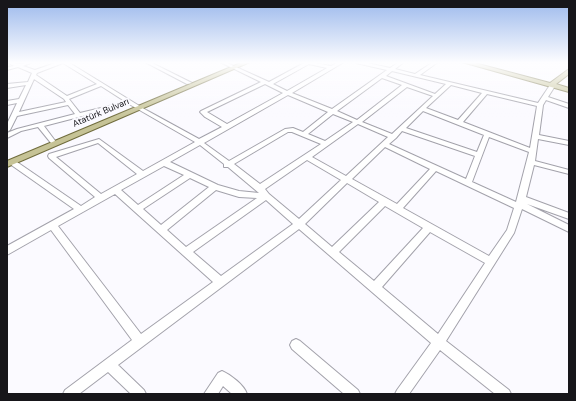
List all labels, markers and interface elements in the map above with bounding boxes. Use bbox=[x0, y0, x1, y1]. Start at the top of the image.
street label: Atatürk Bulvarı bbox=[71, 96, 131, 130]

